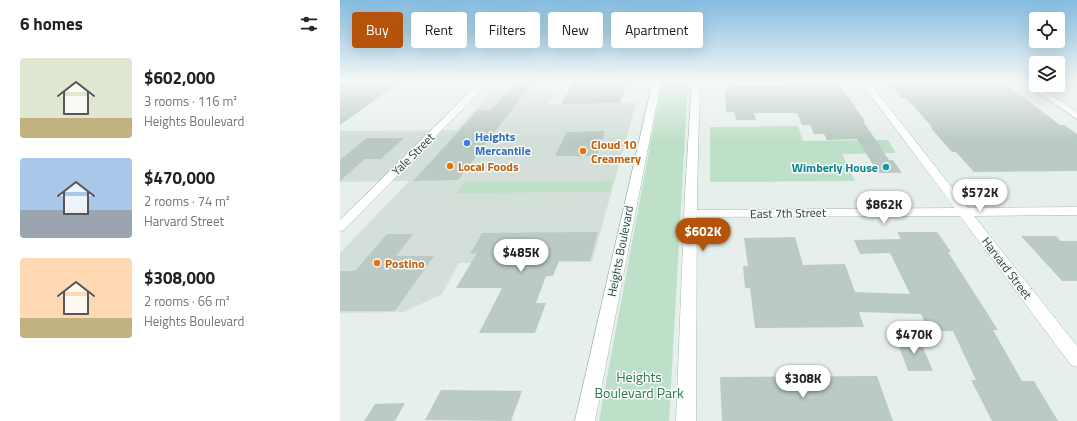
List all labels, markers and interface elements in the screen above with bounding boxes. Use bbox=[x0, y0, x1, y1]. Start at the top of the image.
text: 6 homes bbox=[20, 11, 83, 37]
chip: Buy bbox=[352, 12, 403, 48]
chip: Rent bbox=[411, 12, 467, 48]
chip: Filters bbox=[475, 12, 540, 48]
chip: New bbox=[548, 12, 603, 48]
chip: Apartment bbox=[611, 12, 703, 48]
map controls bbox=[1029, 12, 1065, 92]
button: locate bbox=[1029, 12, 1065, 48]
icon: filters bbox=[298, 13, 320, 35]
button: layers bbox=[1029, 56, 1065, 92]
text: $602,000 bbox=[144, 65, 215, 91]
icon: home bbox=[52, 74, 100, 122]
text: 3 rooms · 116 m² bbox=[144, 91, 237, 111]
text: Heights Boulevard bbox=[144, 111, 244, 131]
place label: Heights Mercantile bbox=[475, 127, 531, 160]
street label: Yale Street bbox=[387, 128, 439, 180]
place label: Cloud 10 Creamery bbox=[591, 135, 641, 168]
marker: Heights Mercantile bbox=[462, 138, 472, 148]
marker: Cloud 10 Creamery bbox=[578, 146, 588, 156]
place label: Local Foods bbox=[458, 157, 519, 176]
place label: Wimberly House bbox=[792, 158, 878, 177]
marker: Local Foods bbox=[445, 161, 455, 171]
marker: Wimberly House bbox=[881, 162, 891, 172]
text: $470,000 bbox=[144, 165, 215, 191]
icon: home bbox=[52, 174, 100, 222]
pin: $572K bbox=[952, 179, 1008, 213]
text: $572K bbox=[962, 182, 998, 202]
text: 2 rooms · 74 m² bbox=[144, 191, 230, 211]
pin: $862K bbox=[856, 191, 912, 225]
text: $862K bbox=[866, 194, 902, 214]
street label: East 7th Street bbox=[750, 203, 827, 223]
street label: Heights Boulevard bbox=[602, 204, 638, 298]
text: Harvard Street bbox=[144, 211, 224, 231]
pin: $602K bbox=[675, 218, 731, 252]
text: $602K bbox=[685, 221, 721, 241]
street label: Harvard Street bbox=[977, 233, 1037, 304]
pin: $485K bbox=[493, 239, 549, 273]
text: $485K bbox=[503, 242, 539, 262]
place label: Postino bbox=[385, 254, 425, 273]
marker: Postino bbox=[372, 258, 382, 268]
text: $308,000 bbox=[144, 265, 215, 291]
icon: home bbox=[52, 274, 100, 322]
text: 2 rooms · 66 m² bbox=[144, 291, 230, 311]
text: Heights Boulevard bbox=[144, 311, 244, 331]
pin: $470K bbox=[886, 321, 942, 355]
text: $470K bbox=[896, 324, 932, 344]
pin: $308K bbox=[775, 365, 831, 399]
park label: Heights Boulevard Park bbox=[594, 366, 684, 403]
text: $308K bbox=[785, 368, 821, 388]

